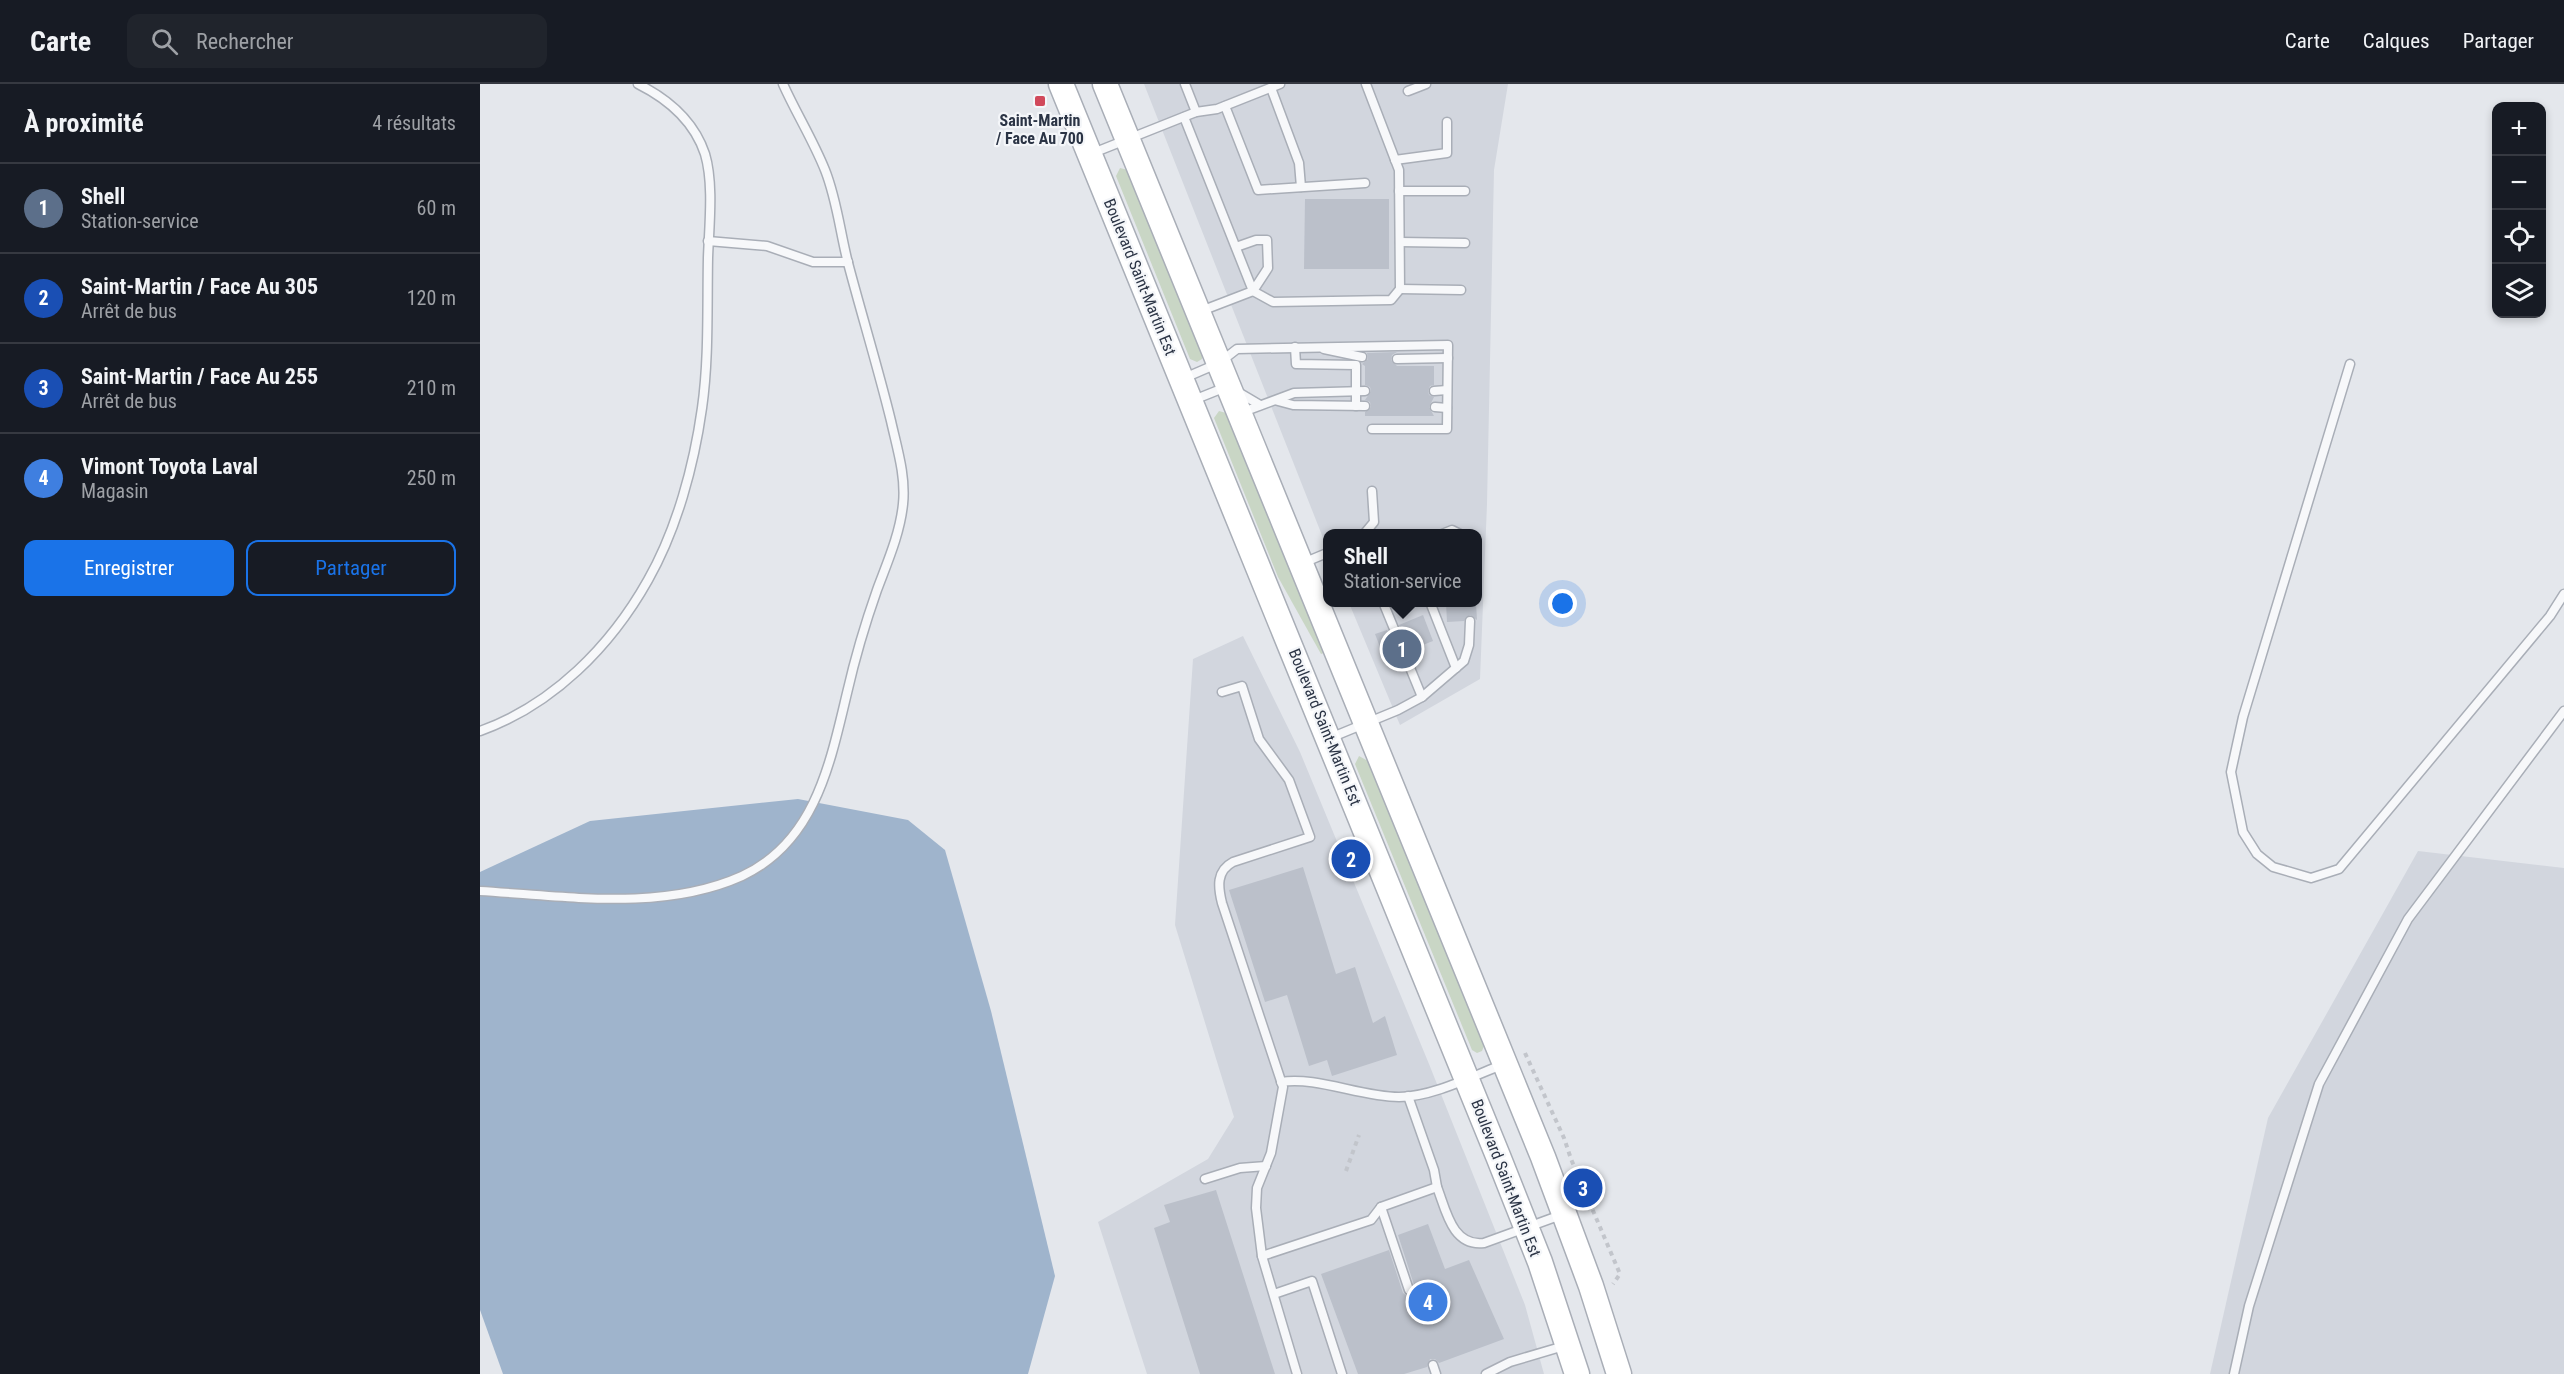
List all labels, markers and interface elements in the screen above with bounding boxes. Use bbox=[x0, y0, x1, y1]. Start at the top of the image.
search box bbox=[127, 14, 547, 68]
text: Carte bbox=[30, 25, 91, 58]
icon: search bbox=[148, 25, 181, 58]
text: Rechercher bbox=[196, 29, 293, 54]
text: Carte bbox=[2285, 29, 2330, 53]
text: Calques bbox=[2363, 29, 2430, 53]
text: Partager bbox=[2463, 29, 2534, 53]
marker: Saint-Martin / Face Au 700 bbox=[1033, 94, 1047, 108]
map controls bbox=[2492, 102, 2546, 318]
button: + bbox=[2492, 102, 2546, 156]
text: À proximité bbox=[24, 108, 144, 138]
text: 4 résultats bbox=[372, 111, 456, 135]
place label: Saint-Martin / Face Au 700 bbox=[995, 111, 1084, 148]
button: − bbox=[2492, 156, 2546, 210]
text: Shell bbox=[81, 184, 125, 209]
text: 1 bbox=[38, 196, 49, 220]
text: 60 m bbox=[417, 196, 456, 220]
street label: Boulevard Saint-Martin Est bbox=[1100, 196, 1180, 358]
text: Station-service bbox=[81, 209, 199, 233]
button: locate bbox=[2492, 210, 2546, 264]
button: layers bbox=[2492, 264, 2546, 318]
text: Saint-Martin / Face Au 305 bbox=[81, 274, 318, 299]
text: 2 bbox=[38, 286, 49, 310]
text: 120 m bbox=[407, 286, 456, 310]
text: Arrêt de bus bbox=[81, 299, 177, 323]
text: Saint-Martin / Face Au 255 bbox=[81, 364, 318, 389]
text: 3 bbox=[38, 376, 49, 400]
text: 210 m bbox=[407, 376, 456, 400]
text: Arrêt de bus bbox=[81, 389, 177, 413]
text: Vimont Toyota Laval bbox=[81, 454, 258, 479]
text: 4 bbox=[38, 466, 49, 490]
text: 250 m bbox=[407, 466, 456, 490]
text: Magasin bbox=[81, 479, 149, 503]
popup bbox=[1323, 529, 1482, 607]
button: Enregistrer bbox=[24, 540, 234, 596]
button: Partager bbox=[246, 540, 456, 596]
text: Shell bbox=[1344, 544, 1388, 569]
text: Station-service bbox=[1344, 569, 1461, 593]
your location bbox=[1548, 589, 1577, 618]
pin: 1 bbox=[1382, 626, 1422, 672]
street label: Boulevard Saint-Martin Est bbox=[1285, 646, 1365, 808]
pin: 2 bbox=[1332, 836, 1370, 882]
street label: Boulevard Saint-Martin Est bbox=[1467, 1097, 1545, 1260]
pin: 3 bbox=[1564, 1166, 1602, 1210]
pin: 4 bbox=[1408, 1280, 1448, 1324]

